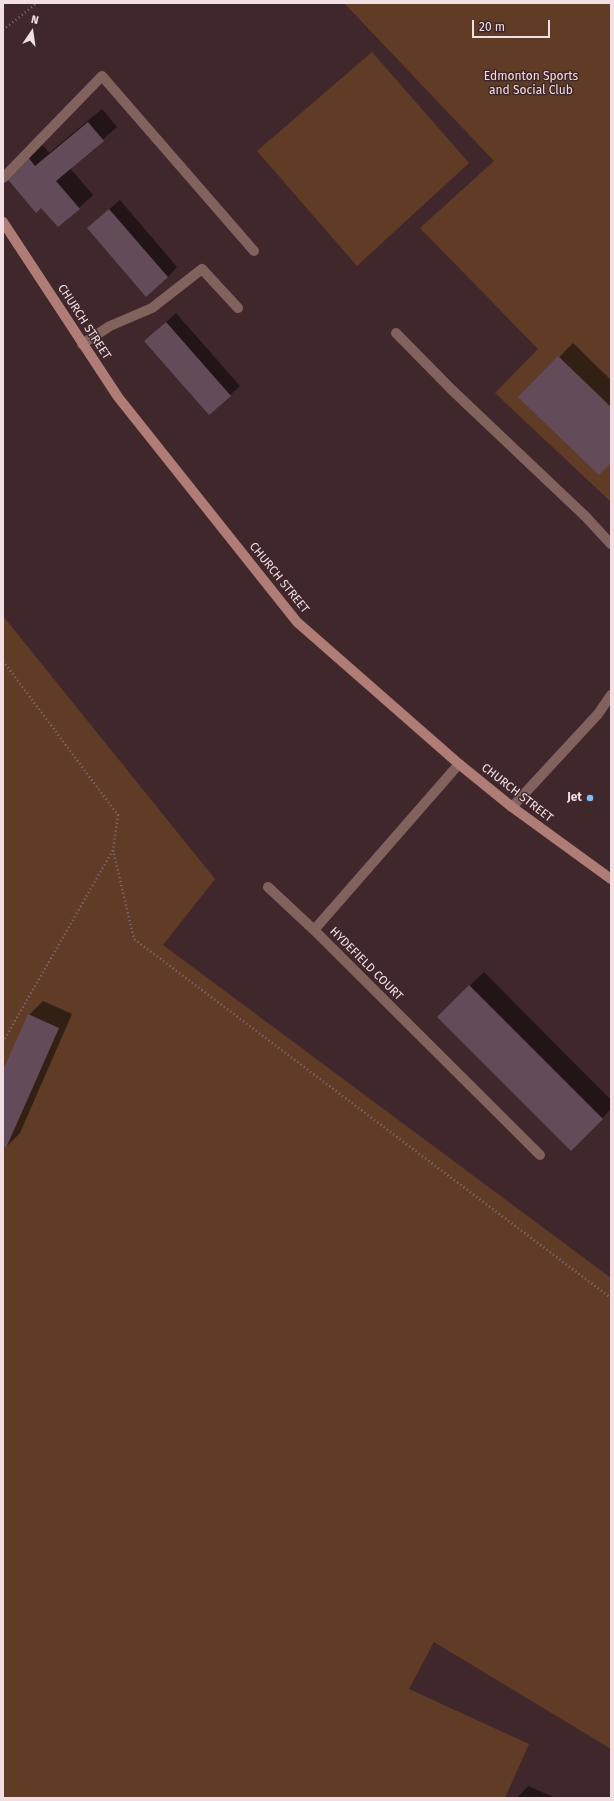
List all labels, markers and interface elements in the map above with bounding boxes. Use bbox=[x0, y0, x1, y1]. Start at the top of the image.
north arrow bbox=[12, 12, 52, 52]
scale bar bbox=[474, 12, 552, 38]
text: N bbox=[30, 13, 40, 27]
text: 20 m bbox=[479, 20, 505, 34]
park label: Edmonton Sports and Social Club bbox=[484, 70, 578, 98]
street label: CHURCH STREET bbox=[54, 282, 114, 362]
street label: CHURCH STREET bbox=[246, 540, 312, 616]
street label: CHURCH STREET bbox=[478, 761, 556, 825]
place label: Jet bbox=[567, 791, 582, 805]
marker: Jet bbox=[585, 793, 595, 803]
street label: HYDEFIELD COURT bbox=[326, 924, 406, 1004]

